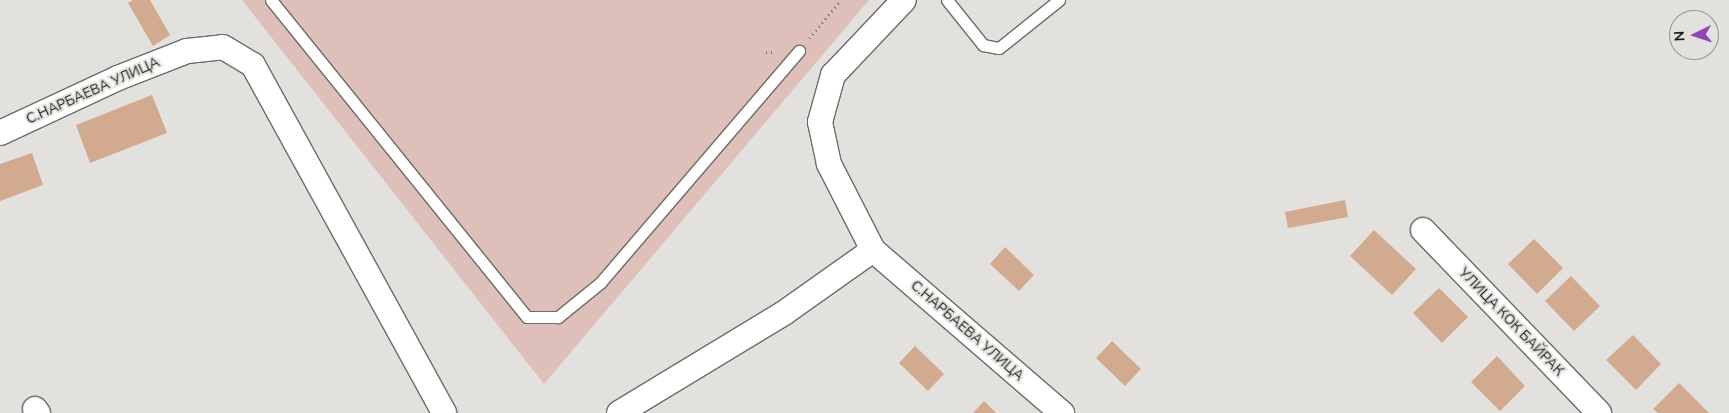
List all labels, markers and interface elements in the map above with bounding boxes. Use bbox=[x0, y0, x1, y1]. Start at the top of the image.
north arrow bbox=[1669, 10, 1719, 60]
text: N bbox=[1670, 30, 1689, 42]
street label: С.НАРБАЕВА УЛИЦА bbox=[24, 54, 162, 128]
street label: УЛИЦА КОК БАЙРАК bbox=[1455, 265, 1567, 379]
street label: С.НАРБАЕВА УЛИЦА bbox=[907, 277, 1027, 385]

